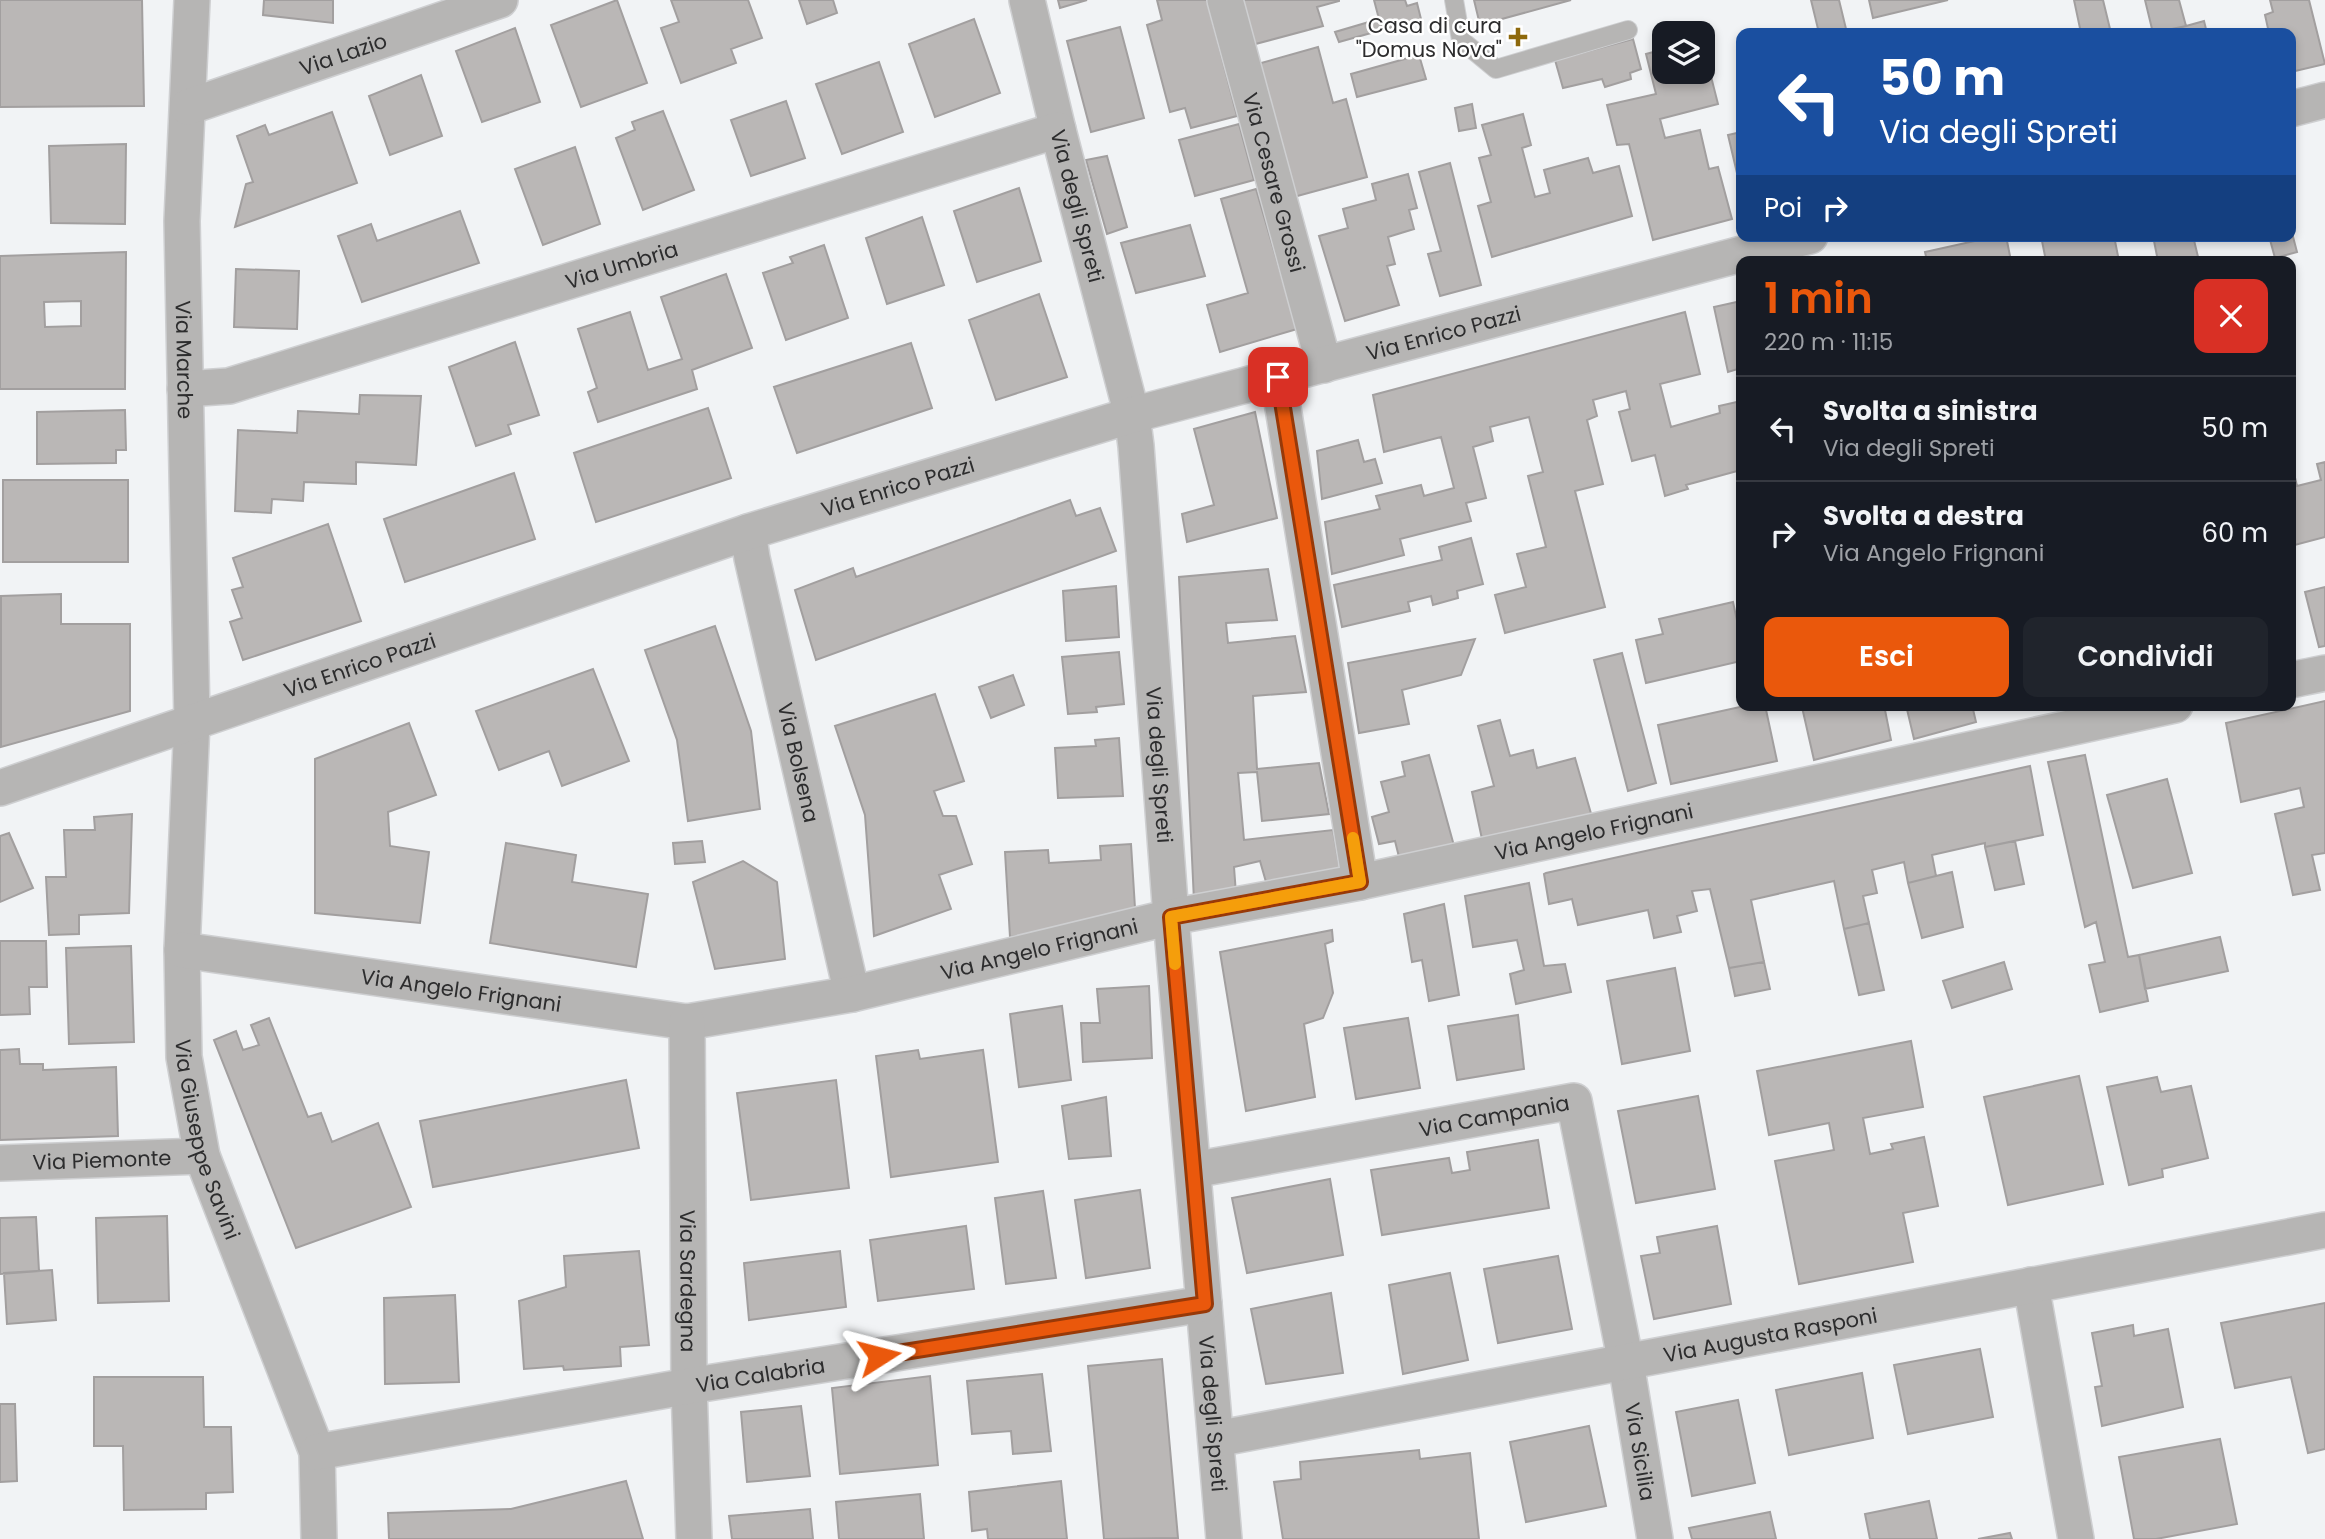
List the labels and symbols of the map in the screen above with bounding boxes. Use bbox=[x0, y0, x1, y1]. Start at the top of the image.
place label: Casa di cura "Domus Nova" bbox=[1356, 11, 1502, 64]
street label: Via Lazio bbox=[296, 25, 391, 82]
marker: Casa di cura "Domus Nova" bbox=[1508, 27, 1528, 47]
street label: Via Cesare Grossi bbox=[1236, 89, 1313, 275]
street label: Via degli Spreti bbox=[1044, 126, 1111, 285]
street label: Via Umbria bbox=[562, 234, 682, 296]
street label: Via Enrico Pazzi bbox=[1363, 299, 1524, 367]
street label: Via Marche bbox=[169, 300, 200, 419]
pin bbox=[1248, 347, 1308, 407]
street label: Via Enrico Pazzi bbox=[817, 449, 978, 523]
street label: Via Enrico Pazzi bbox=[280, 626, 439, 704]
street label: Via degli Spreti bbox=[1139, 686, 1180, 844]
street label: Via Bolsena bbox=[771, 700, 827, 825]
street label: Via Angelo Frignani bbox=[1492, 796, 1696, 867]
street label: Via Angelo Frignani bbox=[937, 911, 1141, 987]
street label: Via Angelo Frignani bbox=[359, 961, 563, 1018]
street label: Via Giuseppe Savini bbox=[169, 1039, 248, 1244]
street label: Via Campania bbox=[1416, 1088, 1572, 1143]
street label: Via Piemonte bbox=[32, 1143, 172, 1176]
street label: Via Sardegna bbox=[674, 1210, 703, 1352]
street label: Via Augusta Rasponi bbox=[1661, 1300, 1880, 1369]
position arrow bbox=[842, 1319, 916, 1393]
street label: Via degli Spreti bbox=[1192, 1334, 1234, 1493]
street label: Via Calabria bbox=[694, 1350, 827, 1399]
street label: Via Sicilia bbox=[1618, 1400, 1663, 1503]

